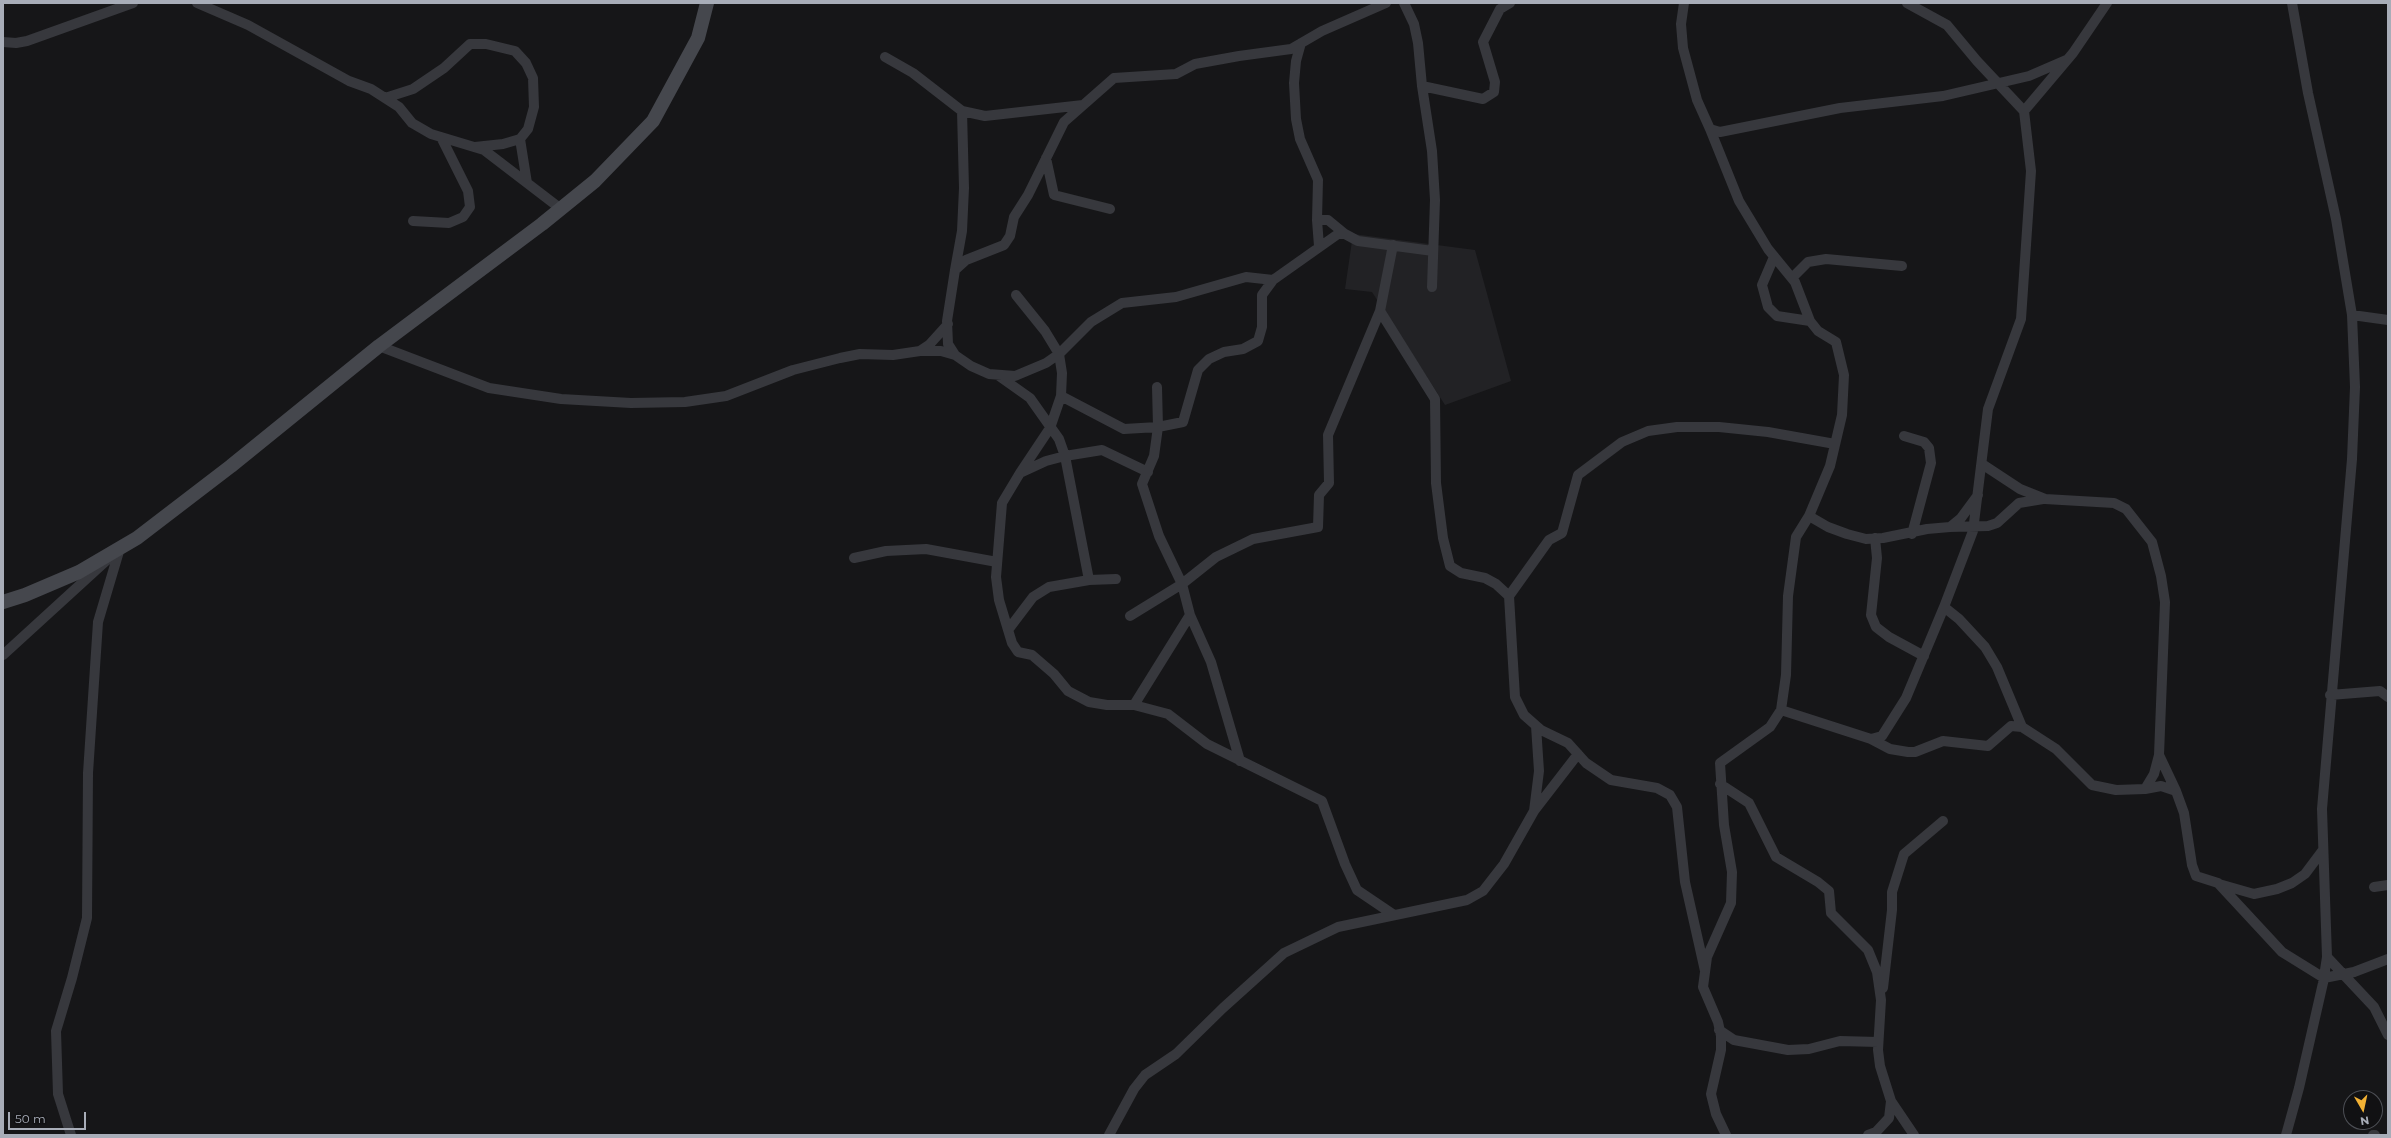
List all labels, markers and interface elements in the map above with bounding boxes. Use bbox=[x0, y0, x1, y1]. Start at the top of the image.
north arrow bbox=[2343, 1090, 2383, 1130]
scale bar bbox=[10, 1104, 88, 1130]
text: 50 m bbox=[15, 1111, 46, 1126]
text: N bbox=[2359, 1113, 2370, 1128]

